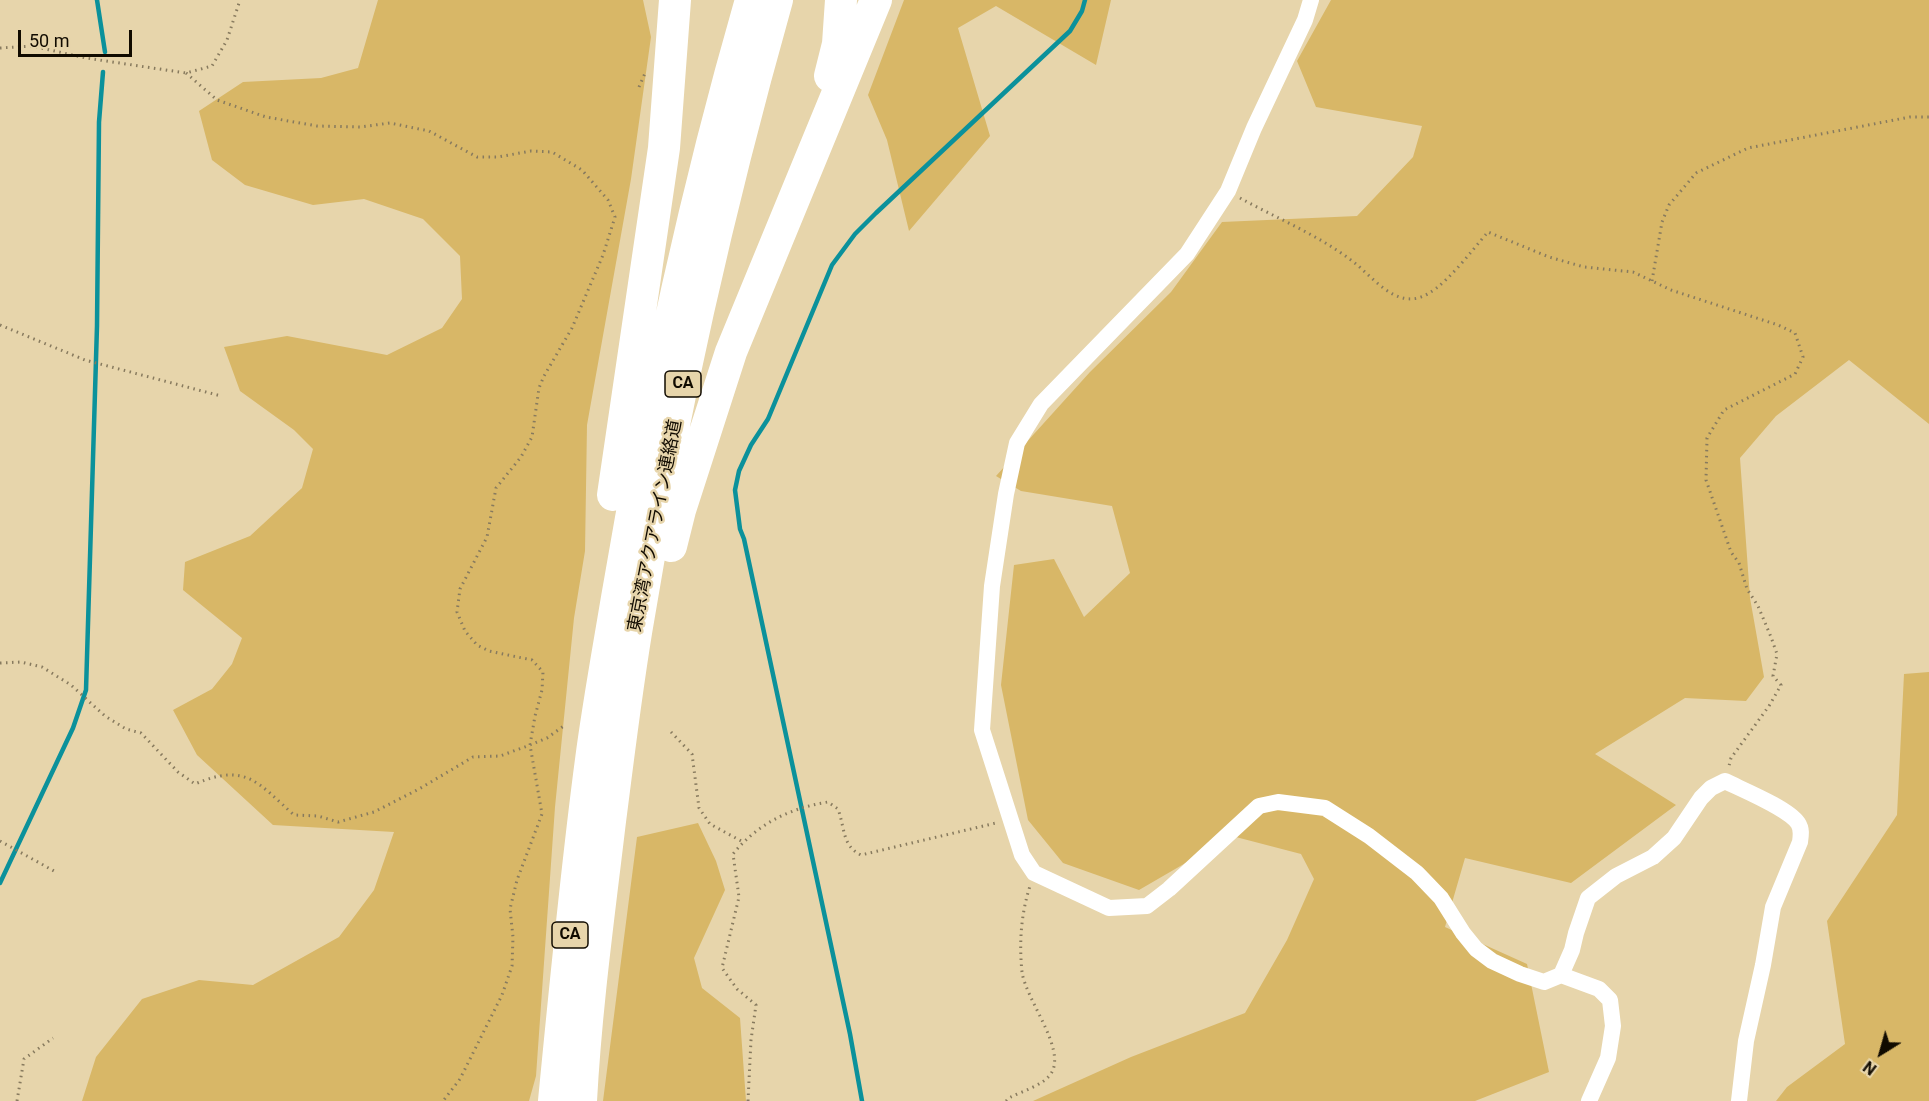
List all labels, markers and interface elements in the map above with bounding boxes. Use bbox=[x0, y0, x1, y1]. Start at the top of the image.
scale bar bbox=[21, 18, 135, 56]
text: 50 m bbox=[29, 30, 69, 51]
road number: CA bbox=[665, 371, 701, 397]
street label: 東京湾アクアライン連絡道 bbox=[625, 418, 687, 634]
road number: CA bbox=[552, 922, 588, 948]
north arrow bbox=[1851, 1023, 1911, 1083]
text: N bbox=[1860, 1057, 1880, 1079]

